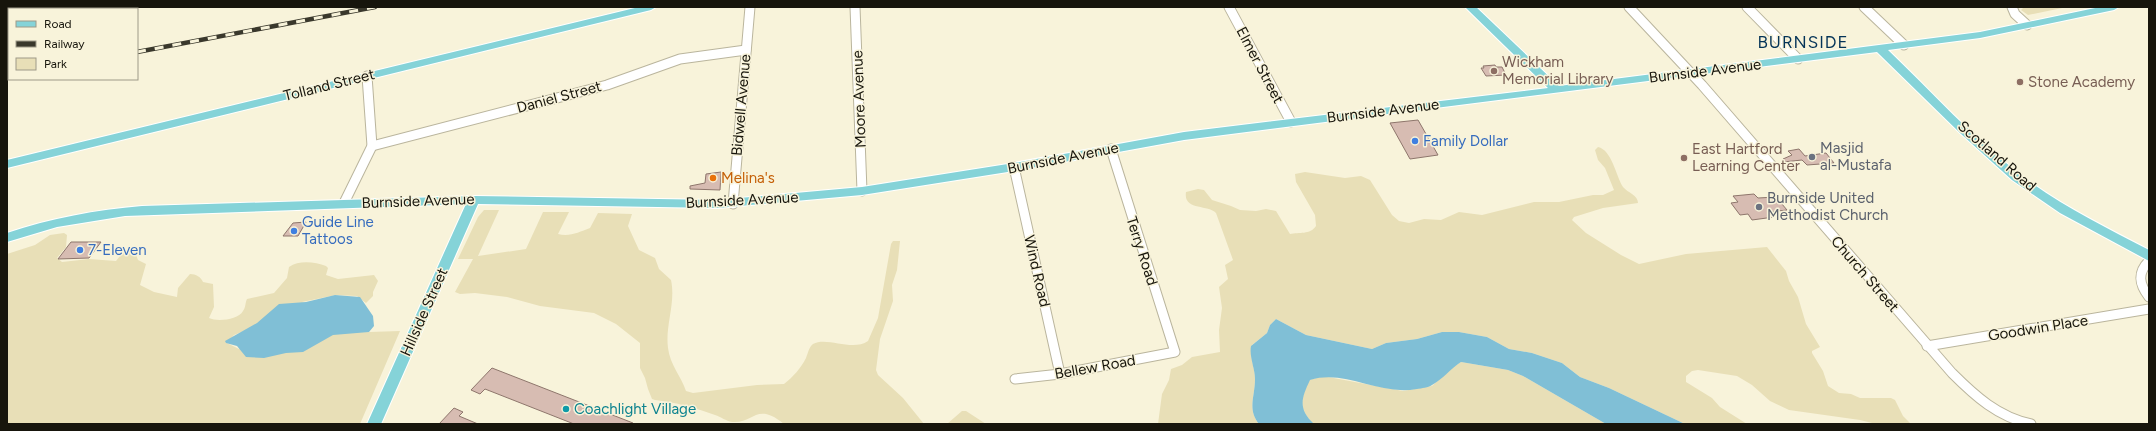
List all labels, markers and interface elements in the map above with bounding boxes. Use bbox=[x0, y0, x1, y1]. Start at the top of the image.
legend bbox=[8, 8, 138, 80]
text: Road bbox=[44, 17, 72, 31]
street label: Elmer Street bbox=[1232, 24, 1288, 107]
district label: BURNSIDE bbox=[1757, 32, 1849, 52]
text: Railway bbox=[44, 37, 85, 51]
street label: Moore Avenue bbox=[848, 50, 870, 148]
street label: Bidwell Avenue bbox=[728, 53, 754, 157]
place label: Wickham Memorial Library bbox=[1502, 53, 1613, 88]
street label: Burnside Avenue bbox=[1648, 55, 1762, 87]
text: Park bbox=[44, 57, 67, 71]
street label: Tolland Street bbox=[282, 65, 377, 105]
marker: Wickham Memorial Library bbox=[1489, 66, 1499, 76]
place label: Stone Academy bbox=[2028, 73, 2135, 91]
street label: Daniel Street bbox=[515, 77, 604, 117]
marker: Stone Academy bbox=[2015, 77, 2025, 87]
street label: Burnside Avenue bbox=[1326, 95, 1440, 127]
street label: Scotland Road bbox=[1954, 117, 2040, 195]
place label: Family Dollar bbox=[1423, 132, 1508, 150]
marker: Family Dollar bbox=[1410, 136, 1420, 146]
street label: Burnside Avenue bbox=[1006, 138, 1120, 178]
place label: Masjid al-Mustafa bbox=[1820, 139, 1892, 174]
place label: East Hartford Learning Center bbox=[1692, 140, 1800, 175]
marker: Masjid al-Mustafa bbox=[1807, 152, 1817, 162]
marker: East Hartford Learning Center bbox=[1679, 153, 1689, 163]
place label: Melina's bbox=[721, 169, 775, 187]
marker: Melina's bbox=[708, 173, 718, 183]
street label: Burnside Avenue bbox=[685, 188, 799, 212]
place label: Burnside United Methodist Church bbox=[1767, 189, 1888, 224]
street label: Burnside Avenue bbox=[361, 190, 475, 212]
marker: Burnside United Methodist Church bbox=[1754, 202, 1764, 212]
place label: Guide Line Tattoos bbox=[302, 213, 374, 248]
street label: Terry Road bbox=[1122, 214, 1162, 288]
marker: Guide Line Tattoos bbox=[289, 226, 299, 236]
street label: Church Street bbox=[1827, 232, 1903, 316]
street label: Wind Road bbox=[1020, 233, 1054, 309]
place label: 7-Eleven bbox=[88, 241, 147, 259]
marker: 7-Eleven bbox=[75, 245, 85, 255]
street label: Hillside Street bbox=[397, 265, 452, 359]
street label: Goodwin Place bbox=[1987, 311, 2089, 345]
street label: Bellew Road bbox=[1053, 351, 1137, 383]
place label: Coachlight Village bbox=[574, 400, 696, 418]
marker: Coachlight Village bbox=[561, 404, 571, 414]

